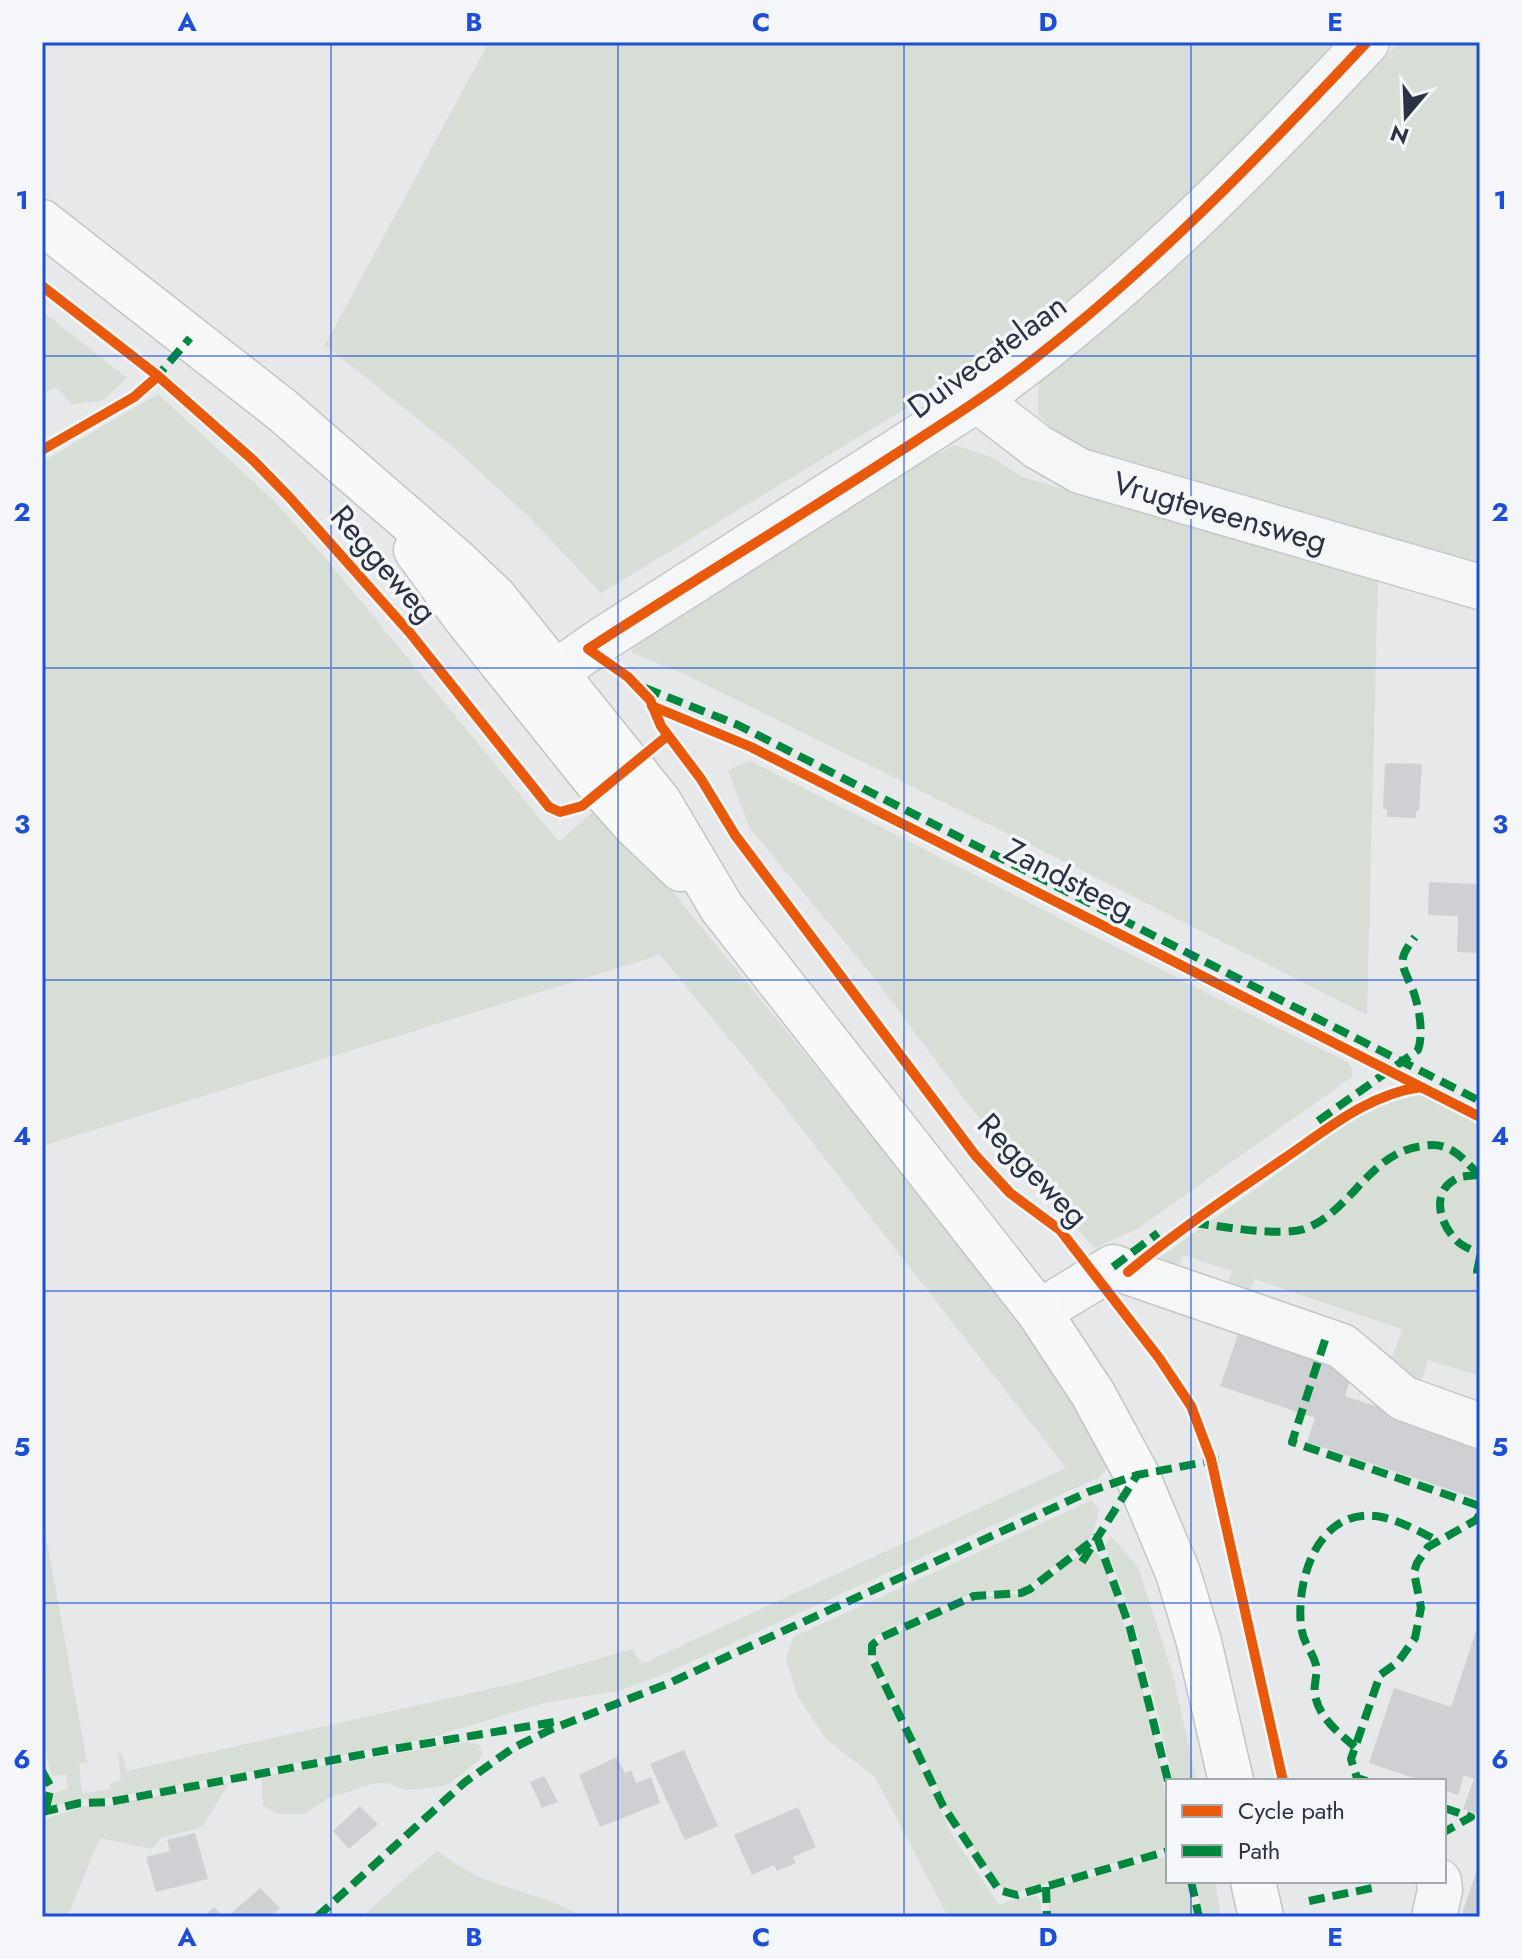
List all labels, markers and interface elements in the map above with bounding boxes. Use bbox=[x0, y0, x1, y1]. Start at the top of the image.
text: A bbox=[176, 3, 197, 41]
text: B bbox=[465, 3, 483, 41]
text: C bbox=[752, 3, 770, 41]
text: D bbox=[1038, 3, 1058, 41]
text: E bbox=[1327, 3, 1343, 41]
north arrow bbox=[1366, 76, 1446, 156]
text: N bbox=[1386, 117, 1413, 153]
text: 1 bbox=[15, 181, 29, 219]
text: 1 bbox=[1493, 181, 1507, 219]
street label: Duivecatelaan bbox=[898, 283, 1076, 429]
street label: Vrugteveensweg bbox=[1108, 459, 1332, 565]
text: 2 bbox=[13, 493, 31, 531]
text: 2 bbox=[1491, 493, 1509, 531]
street label: Reggeweg bbox=[320, 495, 448, 633]
text: 3 bbox=[14, 805, 30, 843]
text: 3 bbox=[1492, 805, 1508, 843]
street label: Zandsteeg bbox=[996, 827, 1142, 931]
street label: Reggeweg bbox=[967, 1103, 1099, 1237]
text: 4 bbox=[13, 1117, 31, 1155]
text: 4 bbox=[1491, 1117, 1509, 1155]
text: 5 bbox=[14, 1428, 30, 1466]
text: 5 bbox=[1492, 1428, 1508, 1466]
text: 6 bbox=[13, 1740, 31, 1778]
text: 6 bbox=[1491, 1740, 1509, 1778]
legend bbox=[1166, 1779, 1446, 1883]
text: Cycle path bbox=[1238, 1793, 1345, 1828]
text: Path bbox=[1238, 1833, 1280, 1868]
text: A bbox=[176, 1918, 197, 1956]
text: B bbox=[465, 1918, 483, 1956]
text: C bbox=[752, 1918, 770, 1956]
text: D bbox=[1038, 1918, 1058, 1956]
text: E bbox=[1327, 1918, 1343, 1956]

